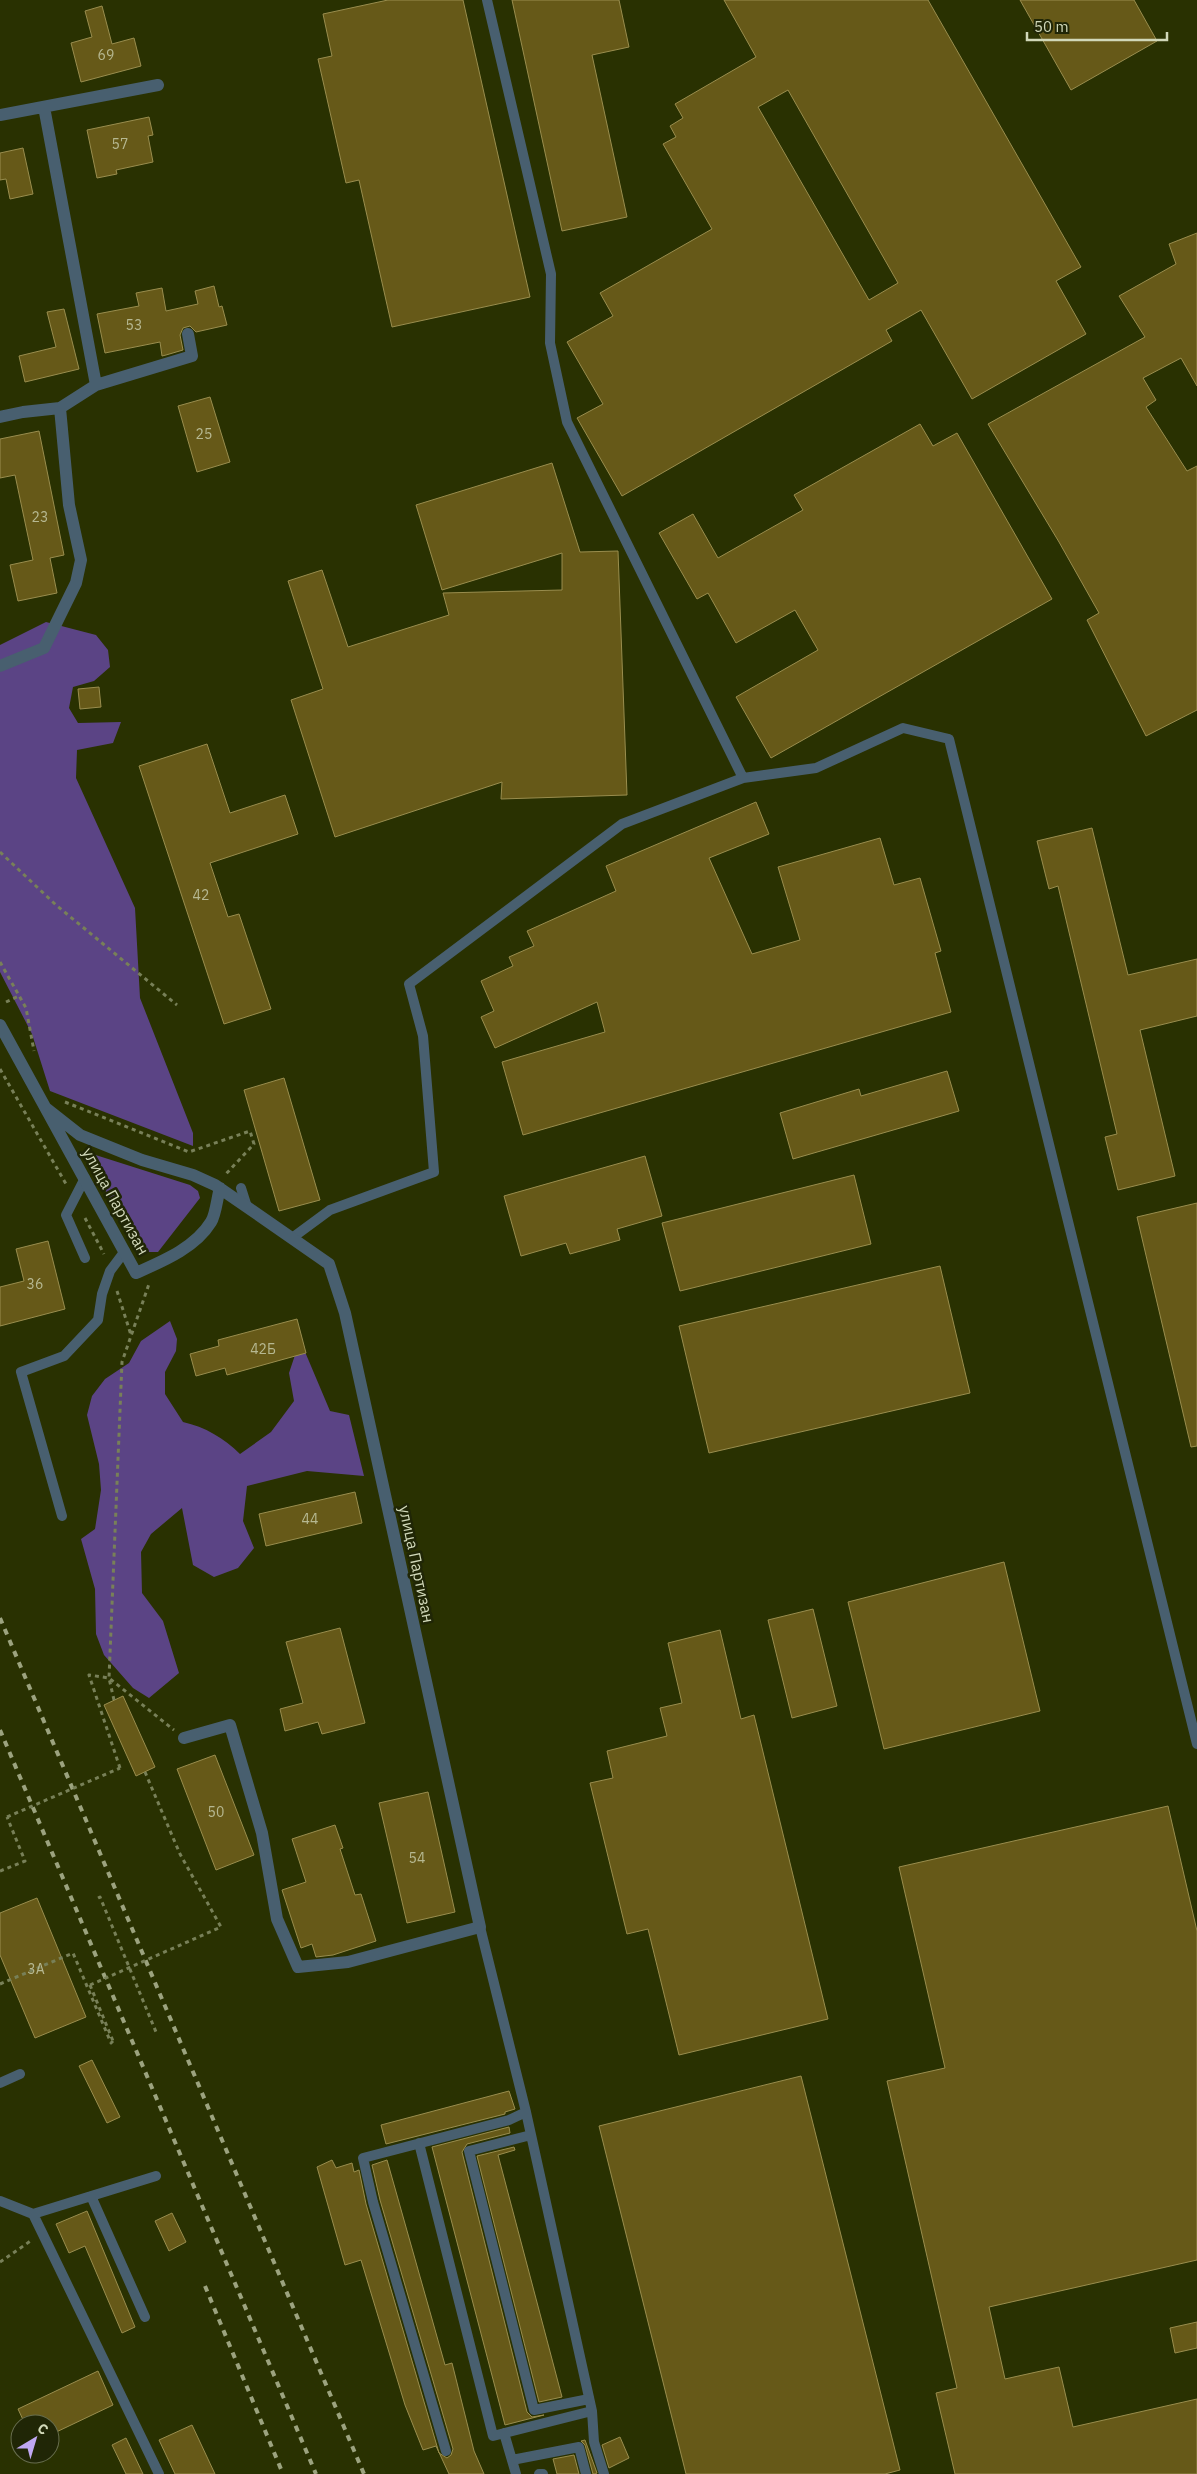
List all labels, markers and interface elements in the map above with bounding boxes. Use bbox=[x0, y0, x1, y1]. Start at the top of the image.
scale bar bbox=[1027, 10, 1167, 42]
text: 50 m bbox=[1034, 17, 1069, 36]
house number: 69 bbox=[98, 46, 114, 64]
house number: 57 bbox=[112, 135, 128, 153]
house number: 53 bbox=[126, 316, 142, 334]
house number: 25 bbox=[196, 425, 212, 443]
house number: 23 bbox=[32, 508, 48, 526]
house number: 42 bbox=[193, 886, 209, 904]
street label: улица Партизан bbox=[78, 1144, 154, 1258]
house number: 36 bbox=[27, 1275, 43, 1293]
house number: 42Б bbox=[250, 1340, 276, 1358]
street label: улица Партизан bbox=[395, 1503, 439, 1625]
house number: 44 bbox=[302, 1510, 318, 1528]
house number: 50 bbox=[208, 1803, 224, 1821]
house number: 54 bbox=[409, 1849, 425, 1867]
house number: 3А bbox=[27, 1960, 45, 1978]
north arrow bbox=[10, 2414, 60, 2464]
text: С bbox=[34, 2419, 52, 2439]

